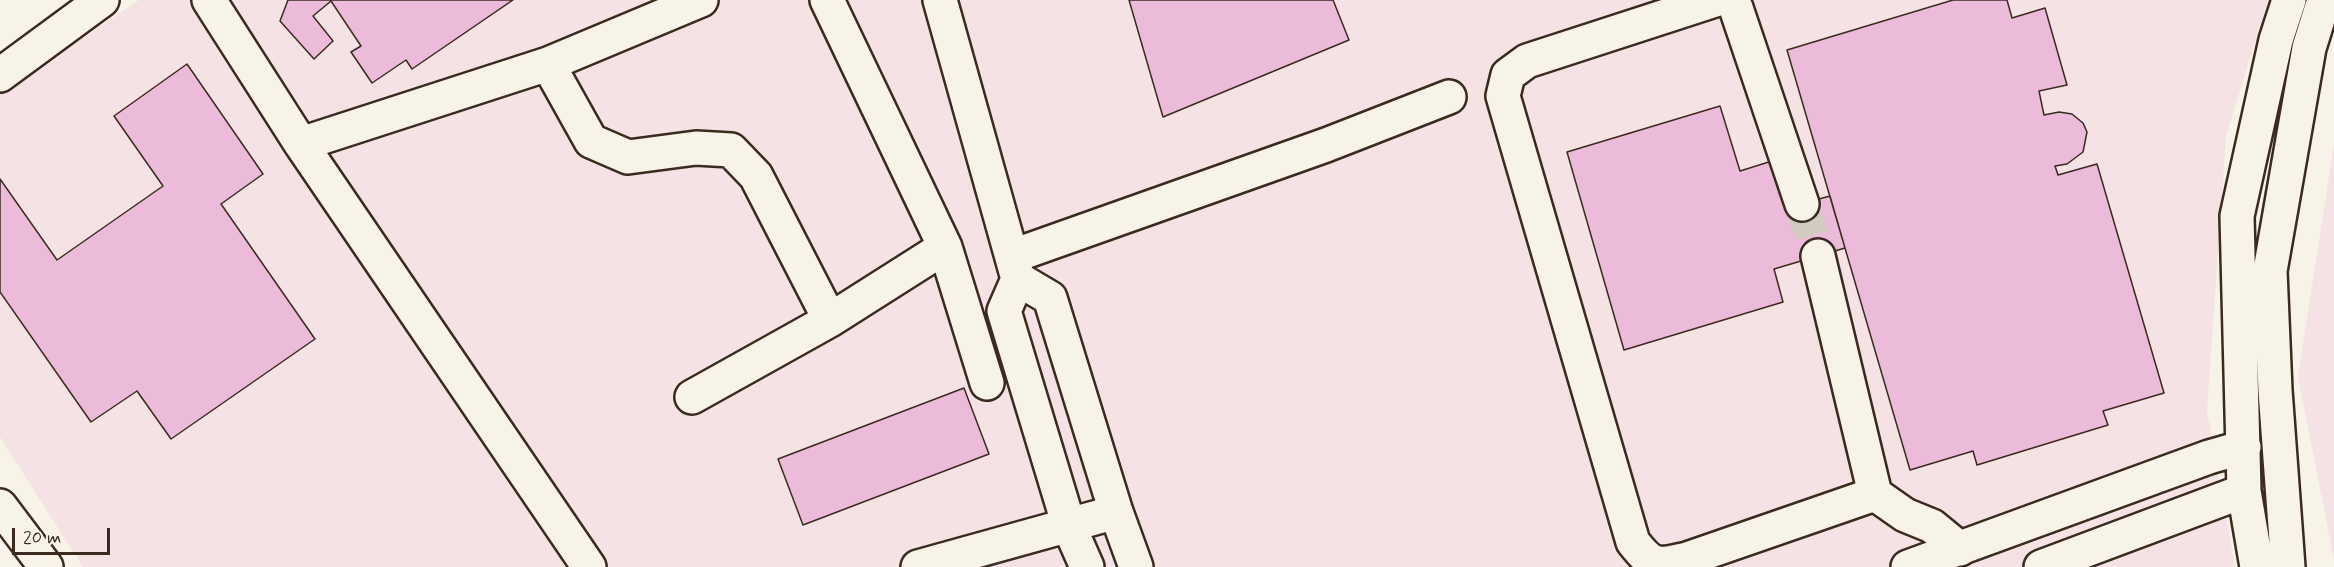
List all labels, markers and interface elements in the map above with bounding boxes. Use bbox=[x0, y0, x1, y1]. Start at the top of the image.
scale bar bbox=[15, 516, 112, 554]
text: 20 m bbox=[23, 526, 61, 550]

